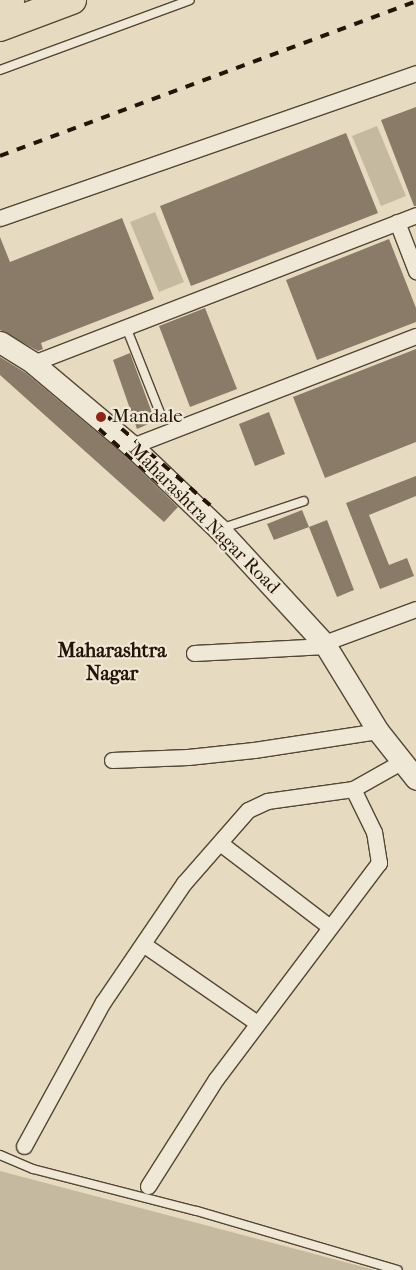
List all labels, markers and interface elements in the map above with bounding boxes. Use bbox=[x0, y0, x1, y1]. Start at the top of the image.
place label: Mandale bbox=[112, 406, 183, 428]
marker: Mandale bbox=[94, 410, 108, 424]
street label: Maharashtra Nagar Road bbox=[124, 439, 284, 599]
district label: Maharashtra Nagar bbox=[57, 639, 167, 686]

